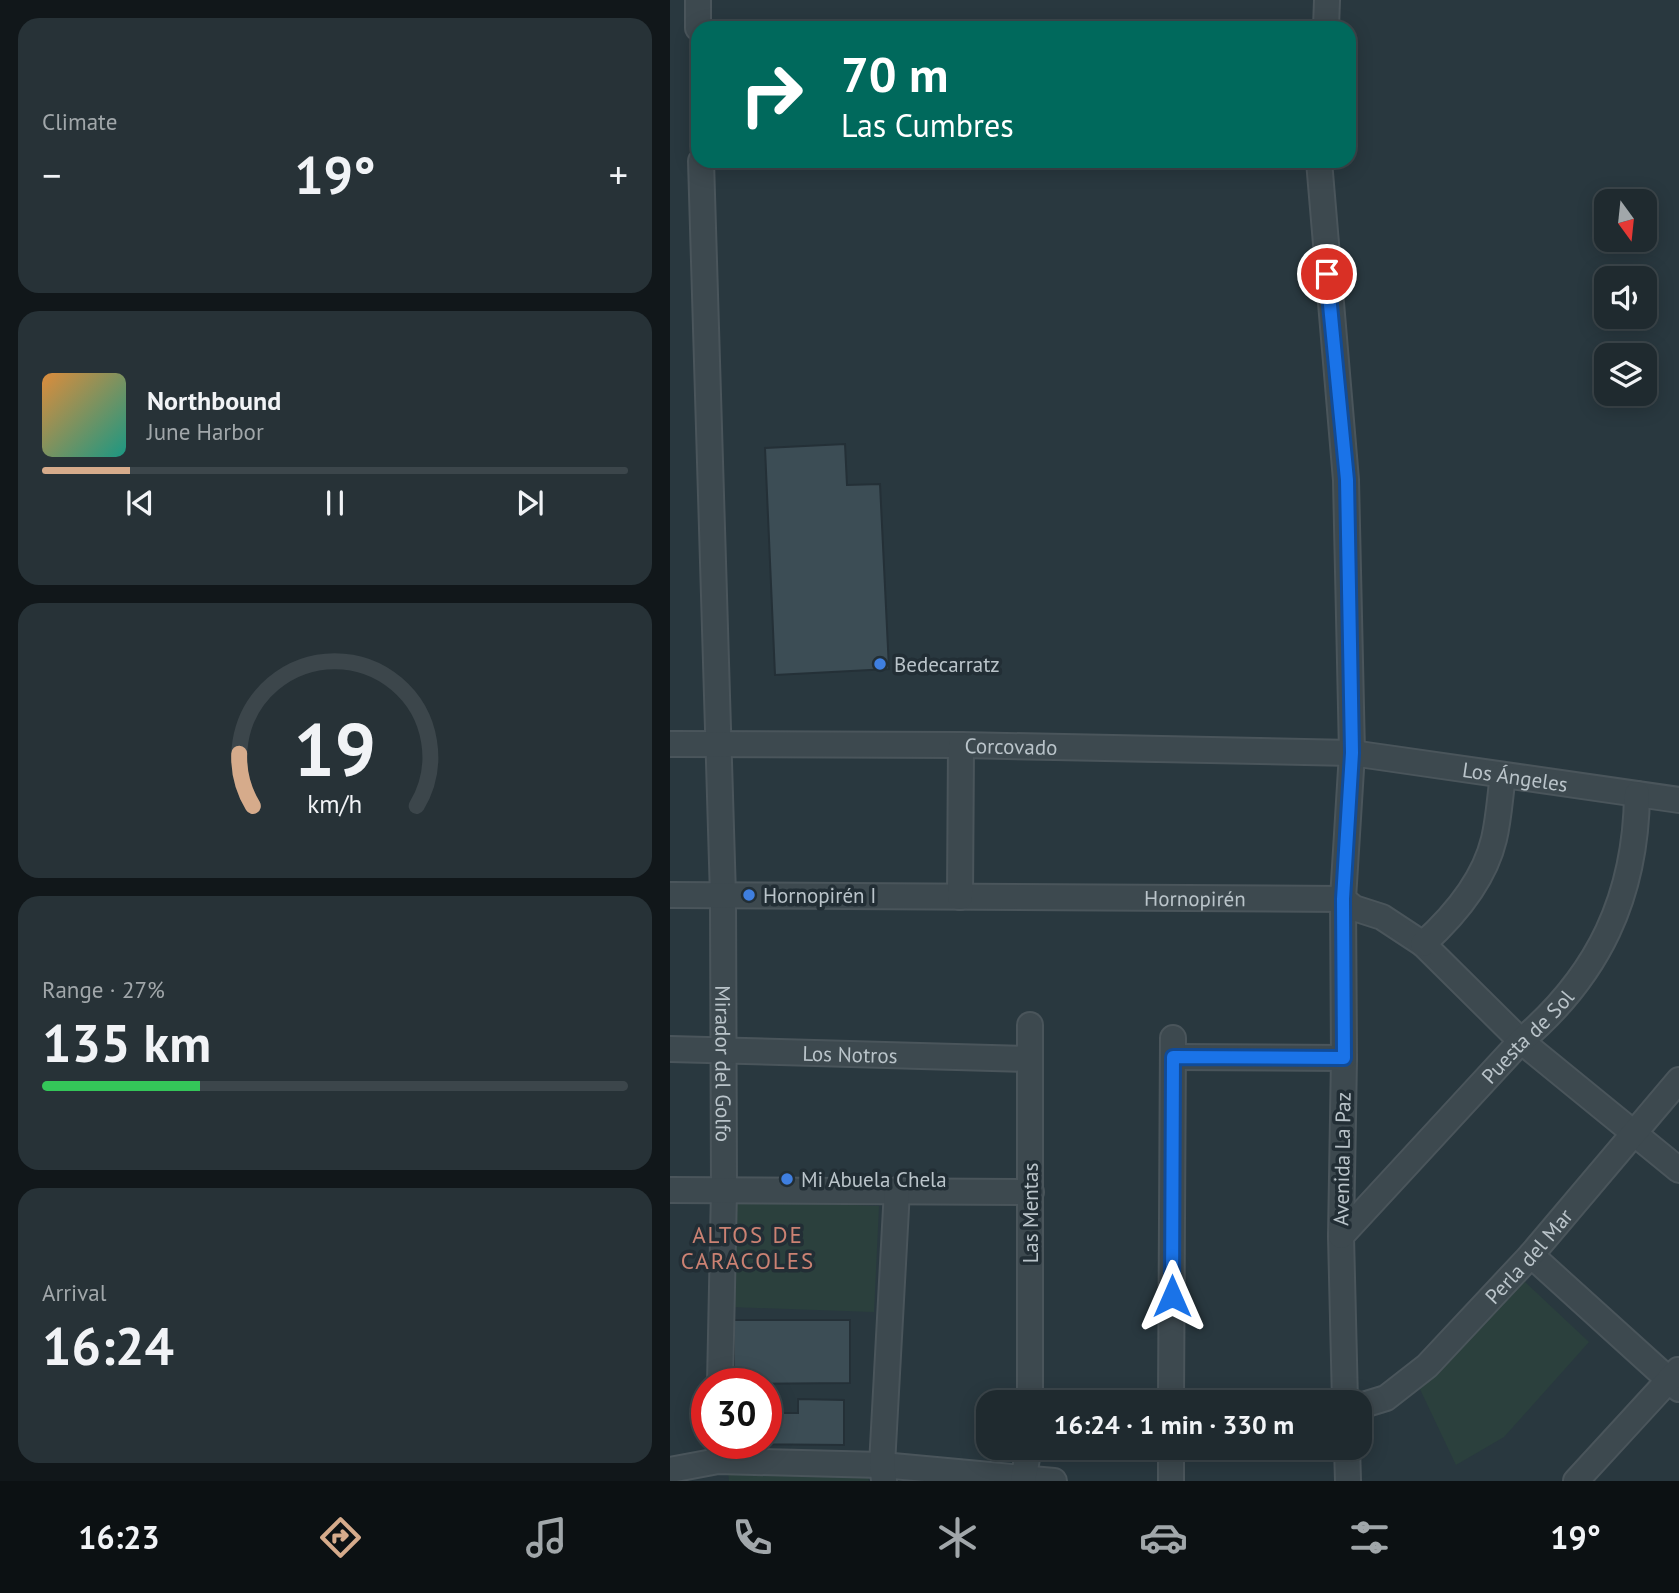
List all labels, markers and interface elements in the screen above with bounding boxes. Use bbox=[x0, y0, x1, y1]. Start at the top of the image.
text: 70 m bbox=[841, 42, 948, 106]
icon: right bbox=[726, 49, 817, 140]
text: Las Cumbres bbox=[841, 104, 1014, 146]
text: Climate bbox=[42, 107, 117, 136]
text: 19° bbox=[294, 141, 376, 208]
text: − bbox=[42, 150, 61, 199]
text: + bbox=[609, 150, 628, 199]
north arrow bbox=[1594, 189, 1657, 252]
map controls bbox=[1594, 189, 1657, 406]
pin bbox=[1297, 244, 1357, 304]
icon: arrive bbox=[1308, 255, 1346, 293]
button: sound bbox=[1594, 266, 1657, 329]
button: layers bbox=[1594, 343, 1657, 406]
text: Northbound bbox=[147, 384, 281, 417]
text: June Harbor bbox=[147, 417, 264, 446]
icon: previous bbox=[121, 484, 159, 522]
icon: pause bbox=[316, 484, 354, 522]
icon: next bbox=[511, 484, 549, 522]
place label: Bedecarratz bbox=[894, 651, 1000, 678]
marker: Bedecarratz bbox=[872, 656, 888, 672]
text: 19 bbox=[294, 703, 376, 797]
street label: Corcovado bbox=[964, 732, 1058, 760]
street label: Los Ángeles bbox=[1461, 756, 1570, 797]
text: km/h bbox=[308, 788, 362, 820]
place label: Hornopirén I bbox=[763, 882, 876, 909]
street label: Hornopirén bbox=[1144, 884, 1246, 912]
marker: Hornopirén I bbox=[741, 887, 757, 903]
text: Range · 27% bbox=[42, 975, 165, 1004]
street label: Puesta de Sol bbox=[1475, 984, 1579, 1089]
street label: Mirador del Golfo bbox=[710, 985, 737, 1142]
text: 135 km bbox=[42, 1009, 211, 1076]
street label: Los Notros bbox=[802, 1039, 898, 1069]
street label: Avenida La Paz bbox=[1327, 1092, 1357, 1226]
street label: Las Mentas bbox=[1017, 1163, 1044, 1263]
place label: Mi Abuela Chela bbox=[801, 1166, 947, 1193]
marker: Mi Abuela Chela bbox=[779, 1171, 795, 1187]
street label: Perla del Mar bbox=[1479, 1203, 1578, 1309]
district label: ALTOS DE CARACOLES bbox=[681, 1220, 815, 1275]
position arrow bbox=[1135, 1259, 1209, 1333]
text: Arrival bbox=[42, 1278, 106, 1307]
text: 16:24 bbox=[42, 1312, 174, 1379]
speed limit sign: 30 bbox=[691, 1368, 782, 1459]
text: 16:24 · 1 min · 330 m bbox=[1054, 1408, 1294, 1441]
icon: directions bbox=[316, 1513, 365, 1562]
icon: music bbox=[522, 1513, 571, 1562]
icon: phone bbox=[728, 1513, 777, 1562]
icon: climate bbox=[933, 1513, 982, 1562]
icon: car bbox=[1139, 1513, 1188, 1562]
icon: filters bbox=[1345, 1513, 1394, 1562]
text: 16:23 bbox=[78, 1516, 160, 1558]
text: 19° bbox=[1550, 1516, 1601, 1558]

